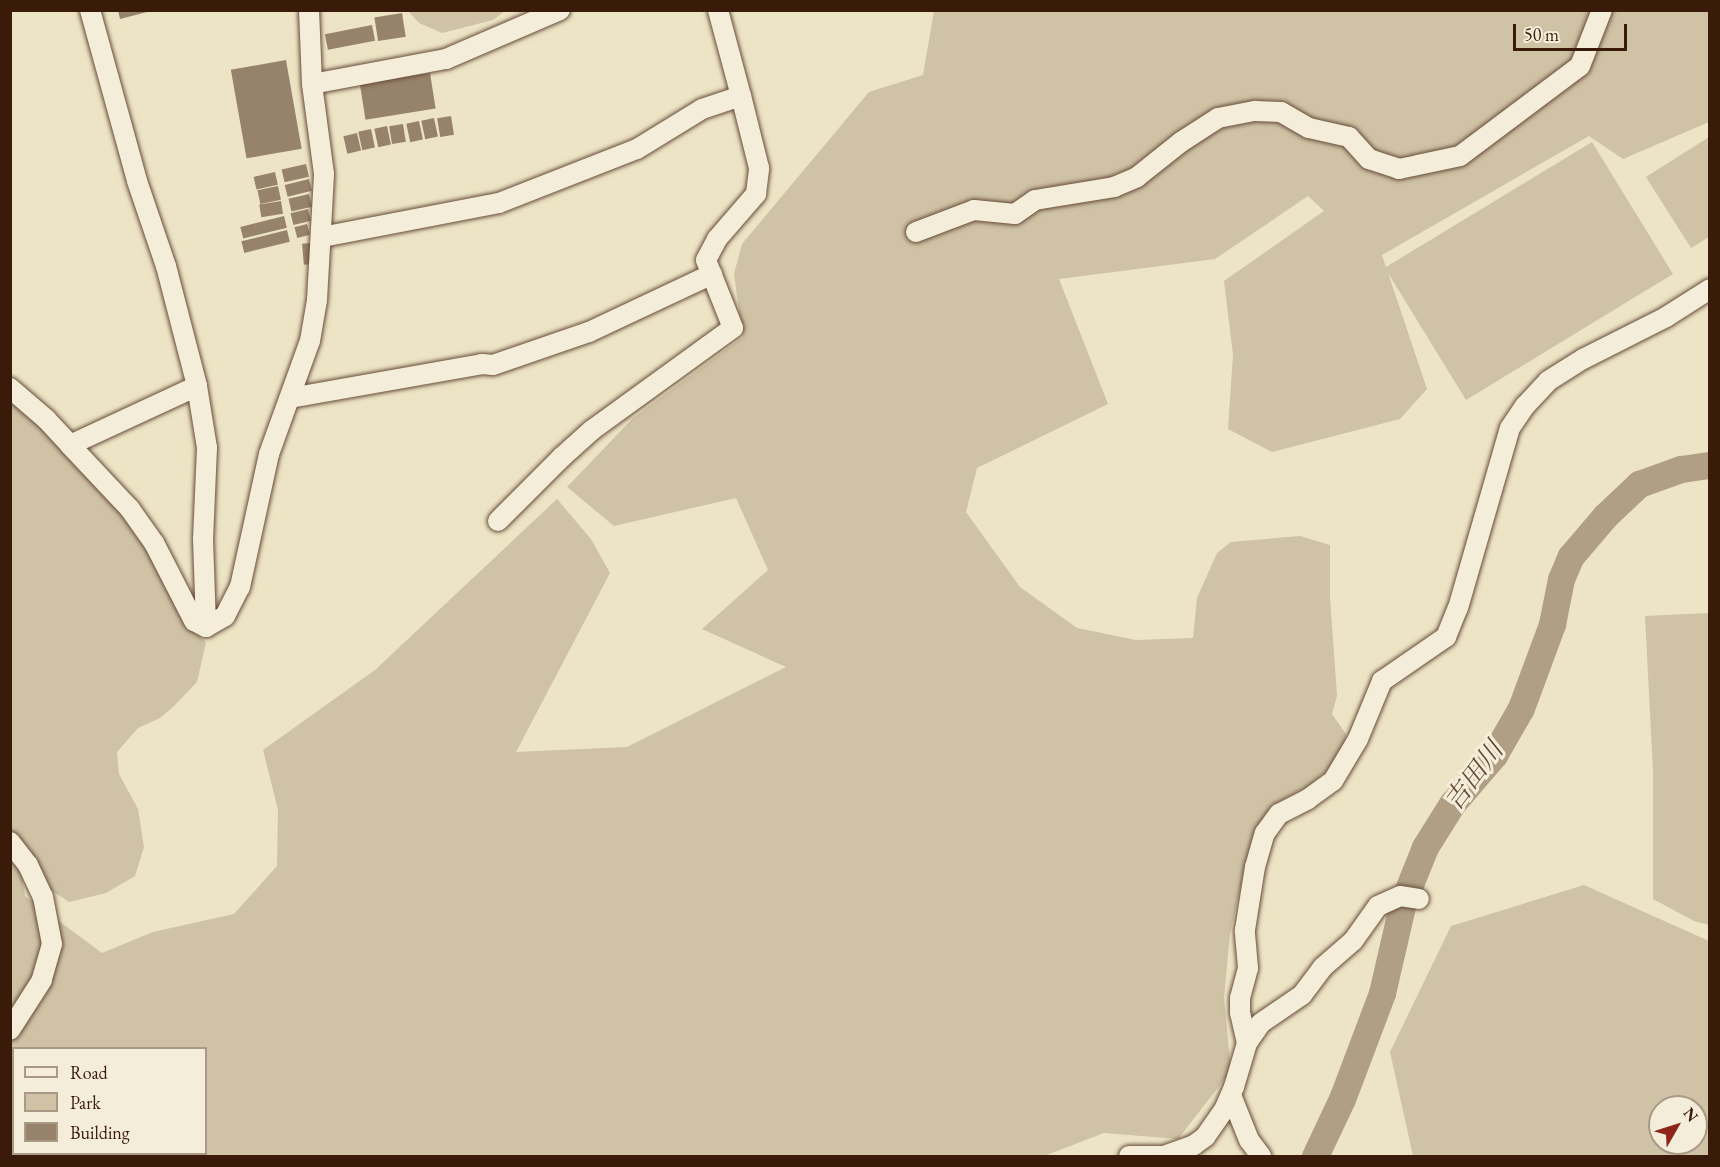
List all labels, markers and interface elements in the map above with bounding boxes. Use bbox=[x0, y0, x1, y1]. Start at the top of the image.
scale bar bbox=[1516, 12, 1630, 50]
text: 50 m bbox=[1524, 23, 1559, 46]
water label: 吉田川 bbox=[1438, 735, 1510, 817]
legend bbox=[12, 1047, 207, 1155]
text: Road bbox=[70, 1061, 108, 1084]
text: Park bbox=[70, 1091, 101, 1114]
north arrow bbox=[1648, 1095, 1708, 1155]
text: N bbox=[1679, 1103, 1703, 1126]
text: Building bbox=[70, 1121, 130, 1144]

